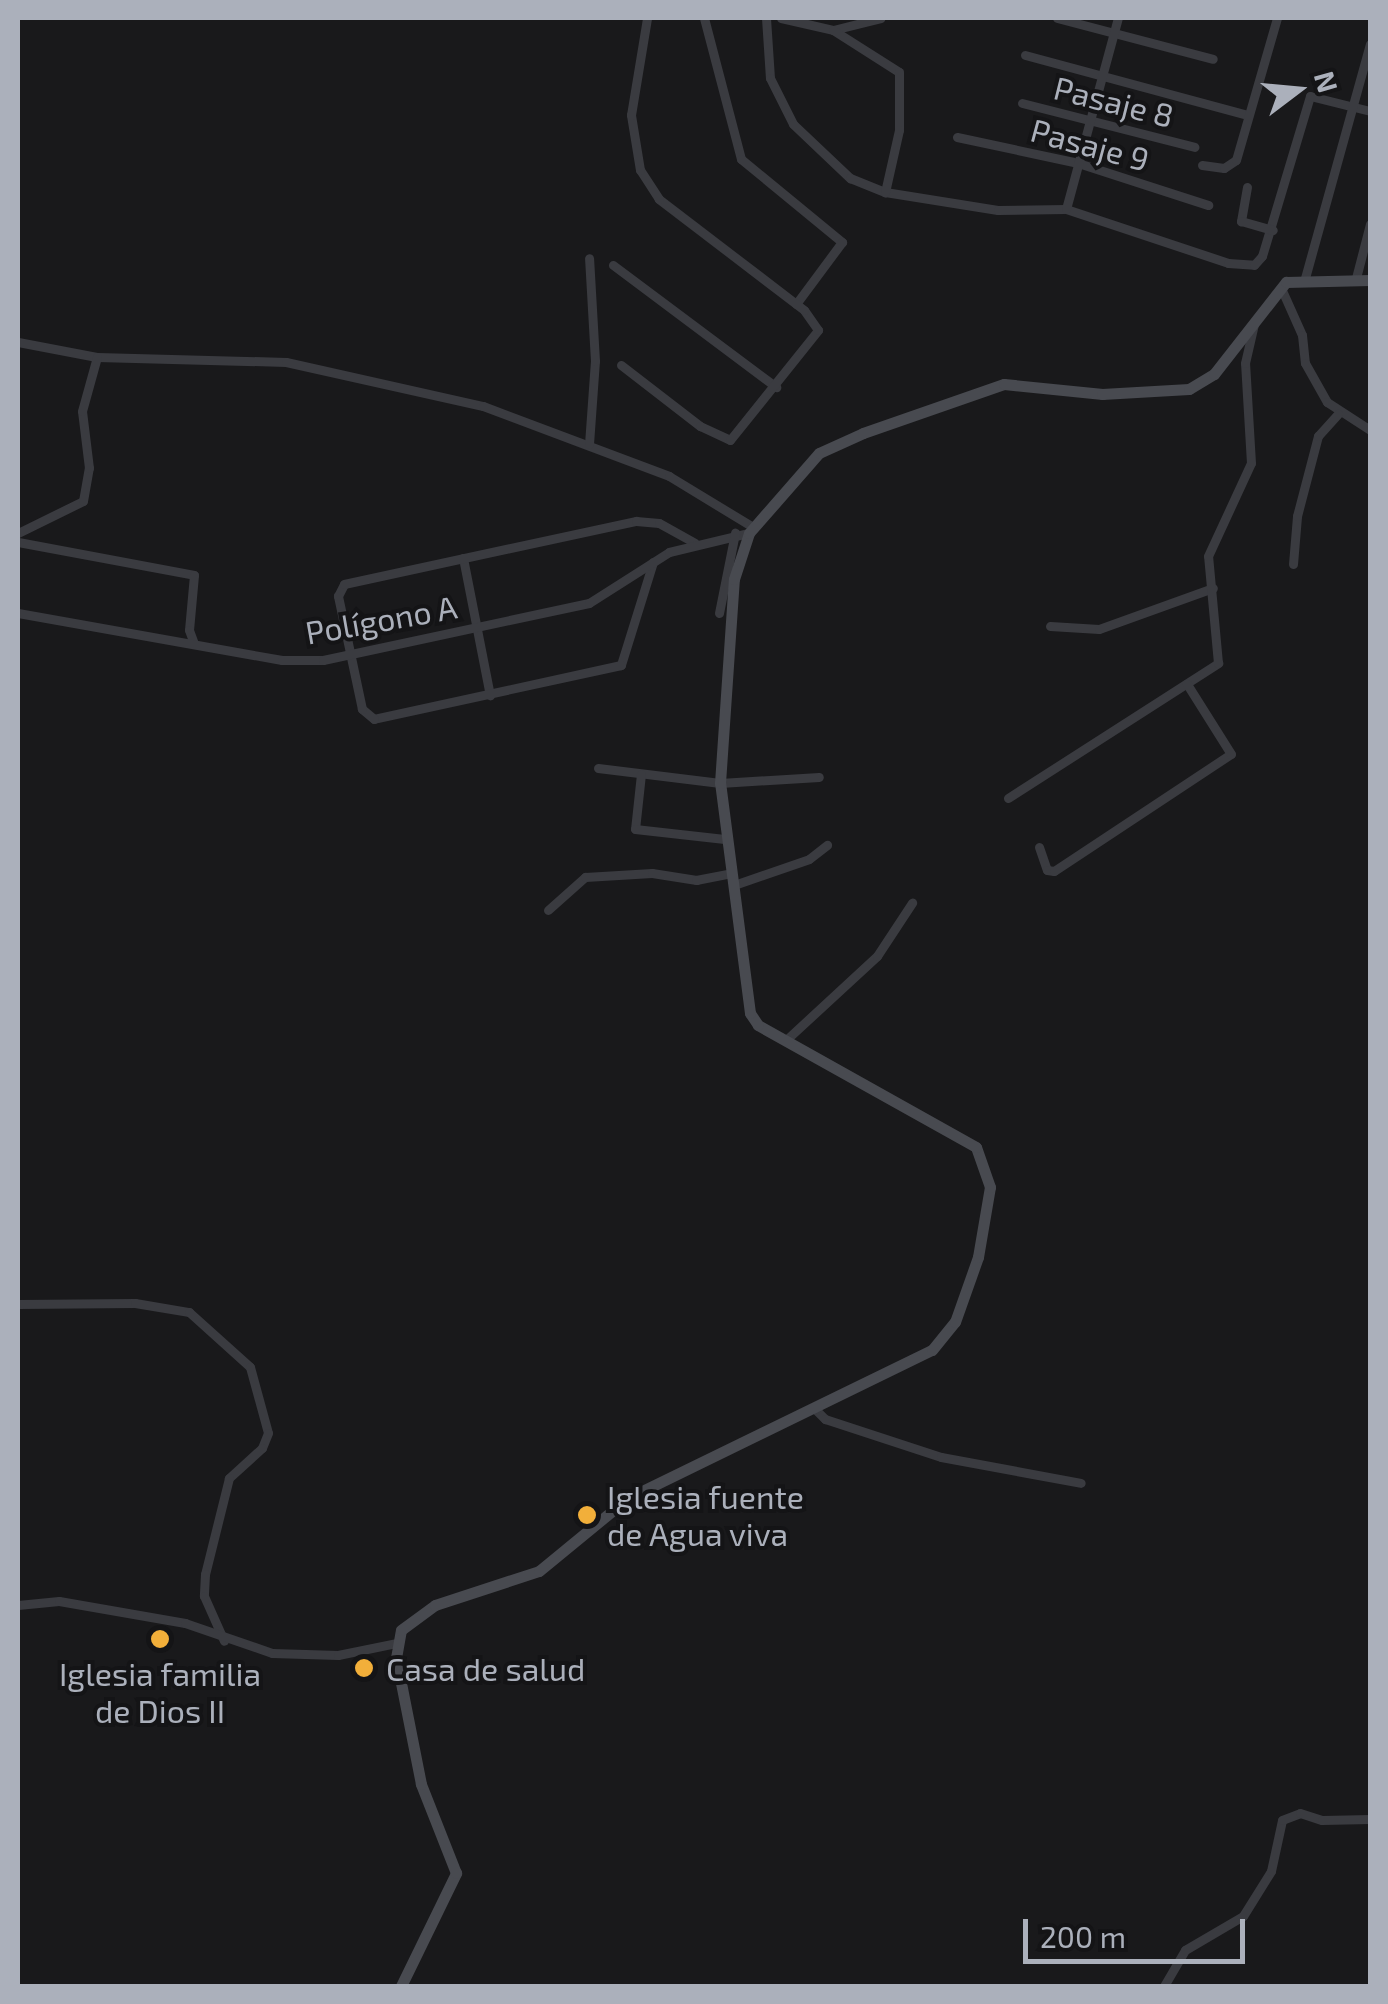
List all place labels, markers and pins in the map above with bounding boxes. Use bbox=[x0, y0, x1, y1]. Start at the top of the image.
place label: Iglesia fuente de Agua viva bbox=[607, 1478, 804, 1553]
marker: Iglesia fuente de Agua viva bbox=[576, 1504, 598, 1526]
marker: Iglesia familia de Dios II bbox=[149, 1628, 171, 1650]
place label: Casa de salud bbox=[386, 1649, 585, 1687]
place label: Iglesia familia de Dios II bbox=[59, 1655, 261, 1730]
marker: Casa de salud bbox=[351, 1655, 377, 1681]

